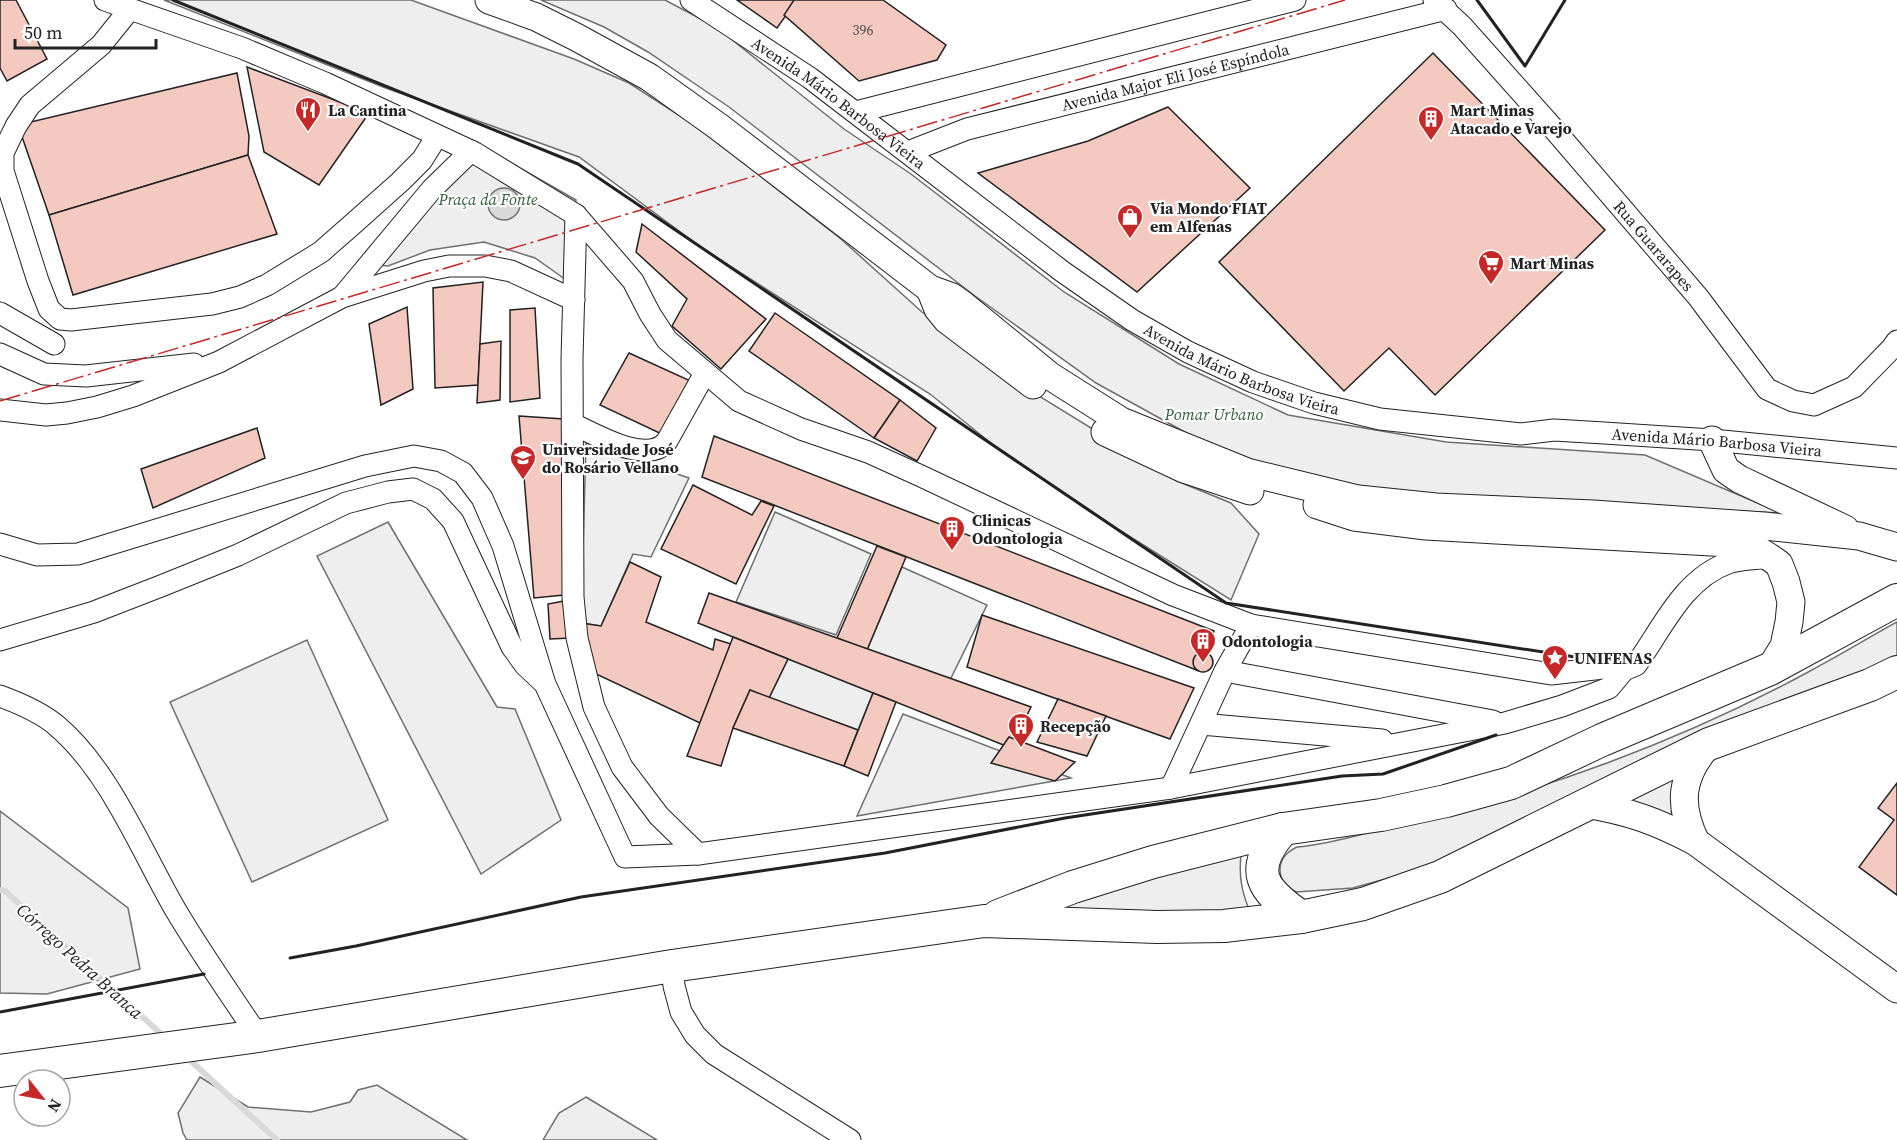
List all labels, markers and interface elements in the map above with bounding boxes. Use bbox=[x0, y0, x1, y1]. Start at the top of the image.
scale bar bbox=[15, 12, 156, 50]
text: 50 m bbox=[24, 20, 62, 45]
house number: 396 bbox=[853, 20, 874, 40]
street label: Avenida Mário Barbosa Vieira bbox=[747, 32, 931, 174]
street label: Avenida Major Eli José Espíndola bbox=[1059, 38, 1292, 116]
restaurant icon: La Cantina bbox=[293, 95, 323, 133]
place label: La Cantina bbox=[328, 99, 407, 121]
place label: Mart Minas Atacado e Varejo bbox=[1450, 99, 1572, 139]
building icon: Mart Minas Atacado e Varejo bbox=[1416, 104, 1446, 142]
park label: Praça da Fonte bbox=[438, 188, 538, 210]
street label: Rua Guararapes bbox=[1609, 196, 1699, 296]
place label: Via Mondo FIAT em Alfenas bbox=[1150, 197, 1267, 237]
shop icon: Via Mondo FIAT em Alfenas bbox=[1115, 202, 1145, 240]
supermarket icon: Mart Minas bbox=[1476, 248, 1506, 286]
place label: Mart Minas bbox=[1510, 252, 1594, 274]
street label: Avenida Mário Barbosa Vieira bbox=[1140, 318, 1342, 420]
park label: Pomar Urbano bbox=[1164, 403, 1263, 425]
street label: Avenida Mário Barbosa Vieira bbox=[1611, 423, 1824, 462]
place label: Universidade José do Rosário Vellano bbox=[542, 438, 679, 478]
school or university icon: Universidade José do Rosário Vellano bbox=[508, 443, 538, 481]
place label: Clinicas Odontologia bbox=[972, 509, 1063, 549]
building icon: Clinicas Odontologia bbox=[937, 514, 967, 552]
building icon: Odontologia bbox=[1188, 626, 1218, 664]
place label: Odontologia bbox=[1222, 630, 1313, 652]
place icon: UNIFENAS bbox=[1540, 643, 1570, 681]
place label: UNIFENAS bbox=[1574, 647, 1652, 669]
building icon: Recepção bbox=[1006, 711, 1036, 749]
place label: Recepção bbox=[1040, 715, 1111, 737]
water label: Córrego Pedra Branca bbox=[11, 897, 149, 1025]
north arrow bbox=[12, 1068, 72, 1128]
text: N bbox=[42, 1095, 67, 1117]

